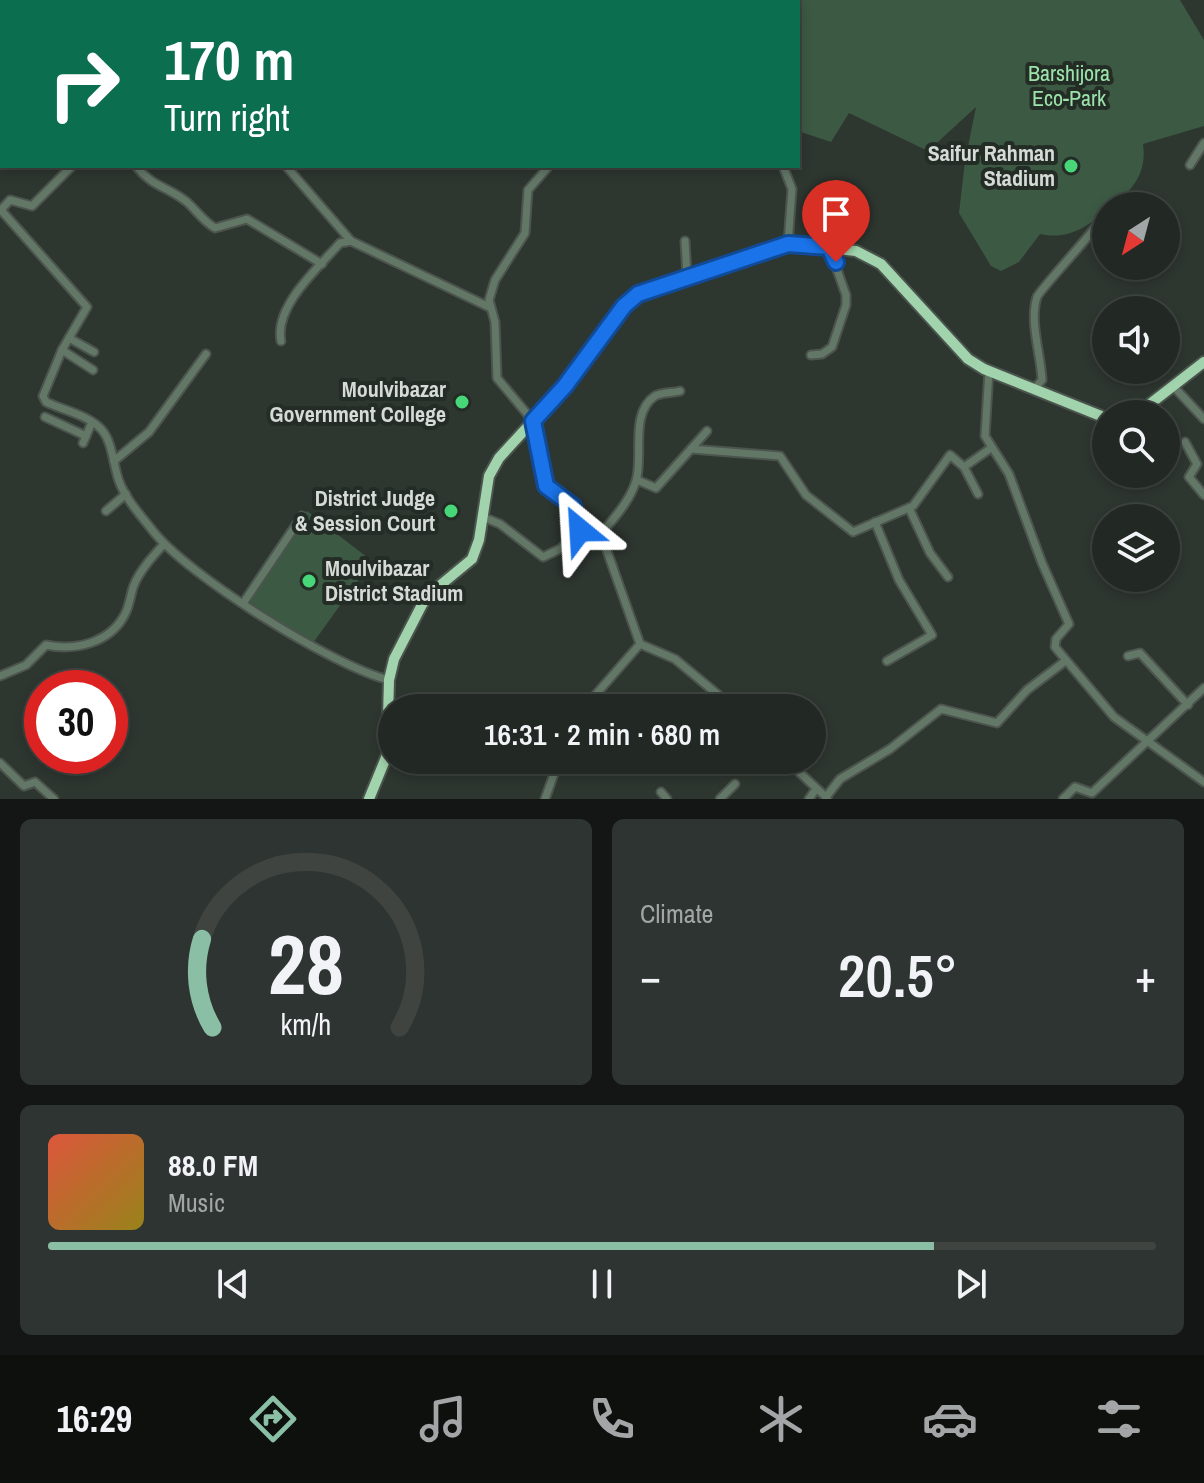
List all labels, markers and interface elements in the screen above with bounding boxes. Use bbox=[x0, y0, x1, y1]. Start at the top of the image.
text: 170 m bbox=[164, 22, 294, 97]
icon: right bbox=[32, 32, 136, 136]
park label: Barshijora Eco-Park bbox=[1028, 58, 1110, 113]
text: Turn right bbox=[164, 94, 289, 142]
place label: Saifur Rahman Stadium bbox=[928, 138, 1055, 193]
marker: Saifur Rahman Stadium bbox=[1062, 157, 1080, 175]
pin bbox=[802, 180, 870, 262]
icon: arrive bbox=[814, 192, 858, 236]
north arrow bbox=[1092, 192, 1180, 280]
map controls bbox=[1092, 192, 1180, 592]
button: sound bbox=[1092, 296, 1180, 384]
place label: Moulvibazar Government College bbox=[270, 374, 446, 429]
marker: Moulvibazar Government College bbox=[453, 393, 471, 411]
button: search bbox=[1092, 400, 1180, 488]
place label: District Judge & Session Court bbox=[295, 483, 435, 538]
position arrow bbox=[538, 488, 622, 572]
marker: District Judge & Session Court bbox=[442, 502, 460, 520]
button: layers bbox=[1092, 504, 1180, 592]
place label: Moulvibazar District Stadium bbox=[325, 553, 463, 608]
marker: Moulvibazar District Stadium bbox=[300, 572, 318, 590]
speed limit sign: 30 bbox=[24, 670, 128, 774]
text: 16:31 · 2 min · 680 m bbox=[484, 714, 720, 754]
text: Climate bbox=[640, 896, 713, 931]
text: 28 bbox=[268, 908, 344, 1020]
text: 20.5° bbox=[838, 935, 958, 1016]
text: − bbox=[640, 946, 661, 1006]
text: + bbox=[1135, 946, 1156, 1006]
text: km/h bbox=[281, 1005, 331, 1044]
text: 88.0 FM bbox=[168, 1145, 258, 1185]
text: Music bbox=[168, 1185, 225, 1220]
icon: previous bbox=[211, 1262, 255, 1306]
icon: pause bbox=[580, 1262, 624, 1306]
icon: next bbox=[949, 1262, 993, 1306]
icon: directions bbox=[245, 1391, 301, 1447]
icon: music bbox=[415, 1391, 471, 1447]
icon: phone bbox=[584, 1391, 640, 1447]
icon: climate bbox=[753, 1391, 809, 1447]
icon: car bbox=[922, 1391, 978, 1447]
icon: filters bbox=[1091, 1391, 1147, 1447]
text: 16:29 bbox=[57, 1395, 132, 1443]

